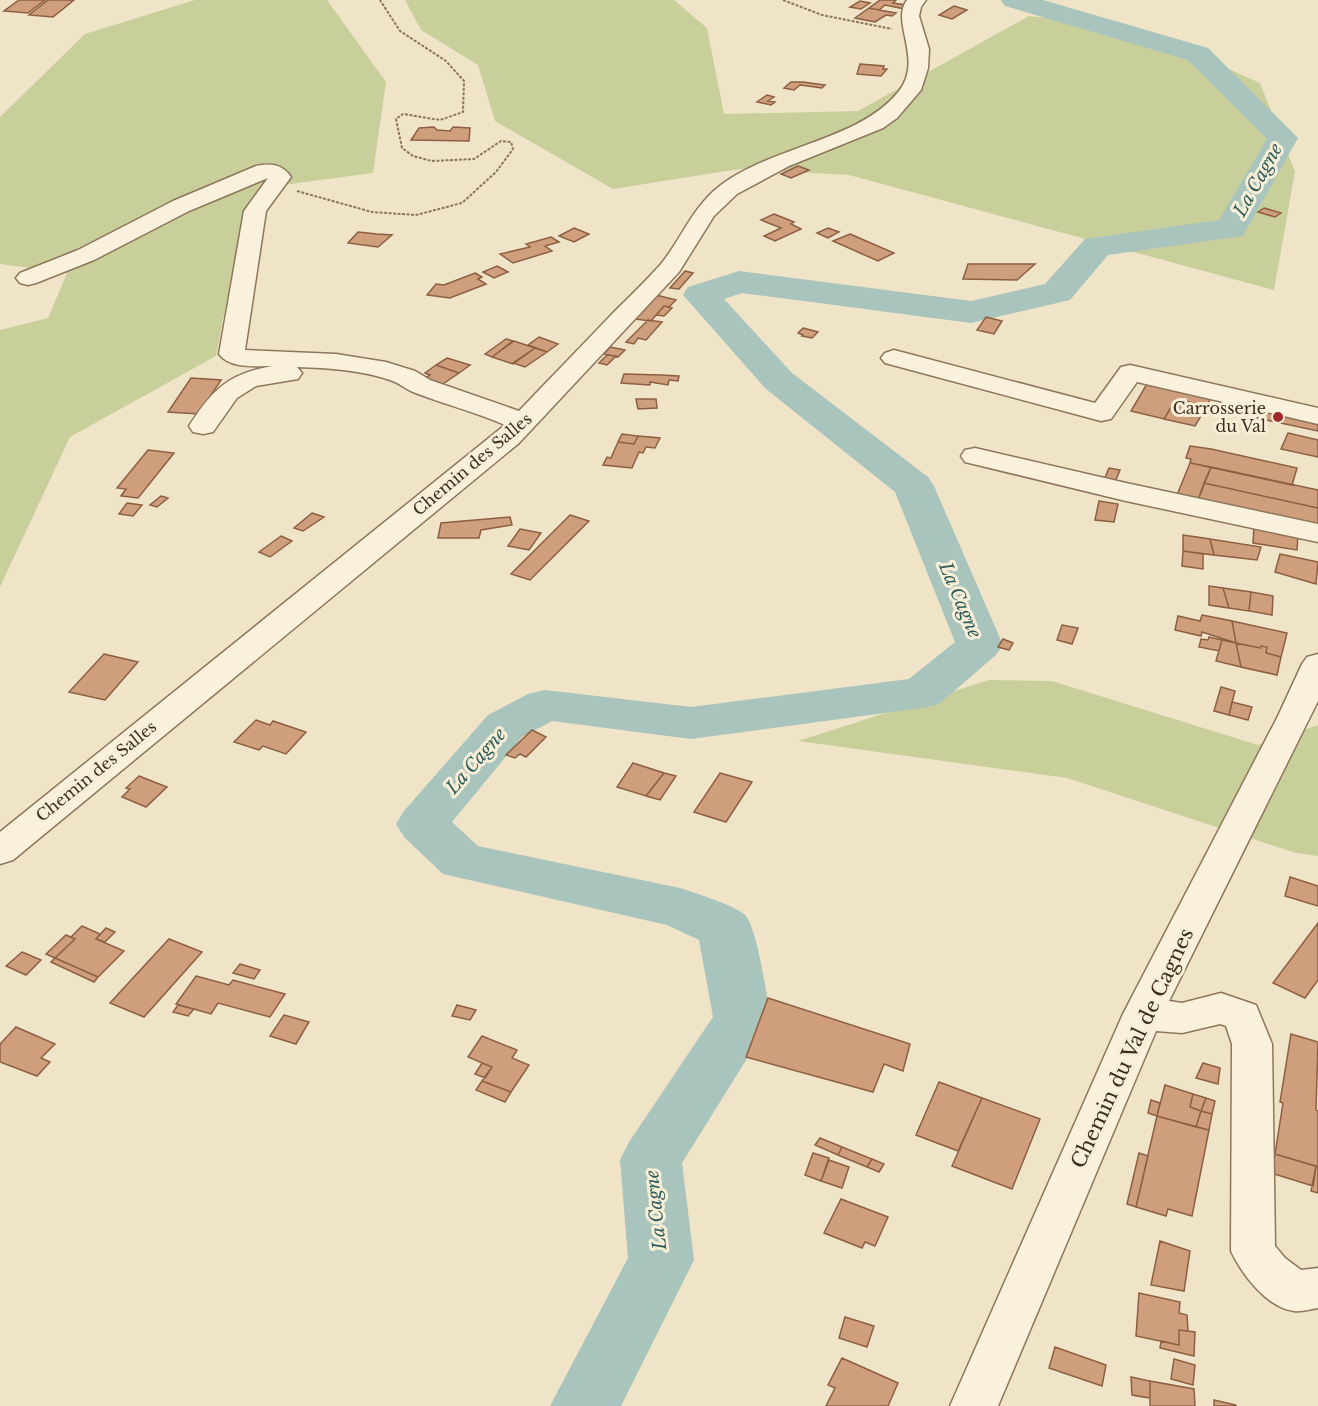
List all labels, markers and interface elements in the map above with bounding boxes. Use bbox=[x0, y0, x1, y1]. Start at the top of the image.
water label: La Cagne bbox=[1228, 140, 1287, 221]
place label: Carrosserie du Val bbox=[1173, 398, 1266, 436]
street label: Chemin des Salles bbox=[408, 408, 536, 520]
marker: Carrosserie du Val bbox=[1271, 410, 1285, 424]
water label: La Cagne bbox=[934, 558, 986, 641]
street label: Chemin des Salles bbox=[32, 716, 160, 826]
water label: La Cagne bbox=[441, 724, 511, 799]
street label: Chemin du Val de Cagnes bbox=[1066, 924, 1198, 1172]
water label: La Cagne bbox=[641, 1169, 671, 1252]

